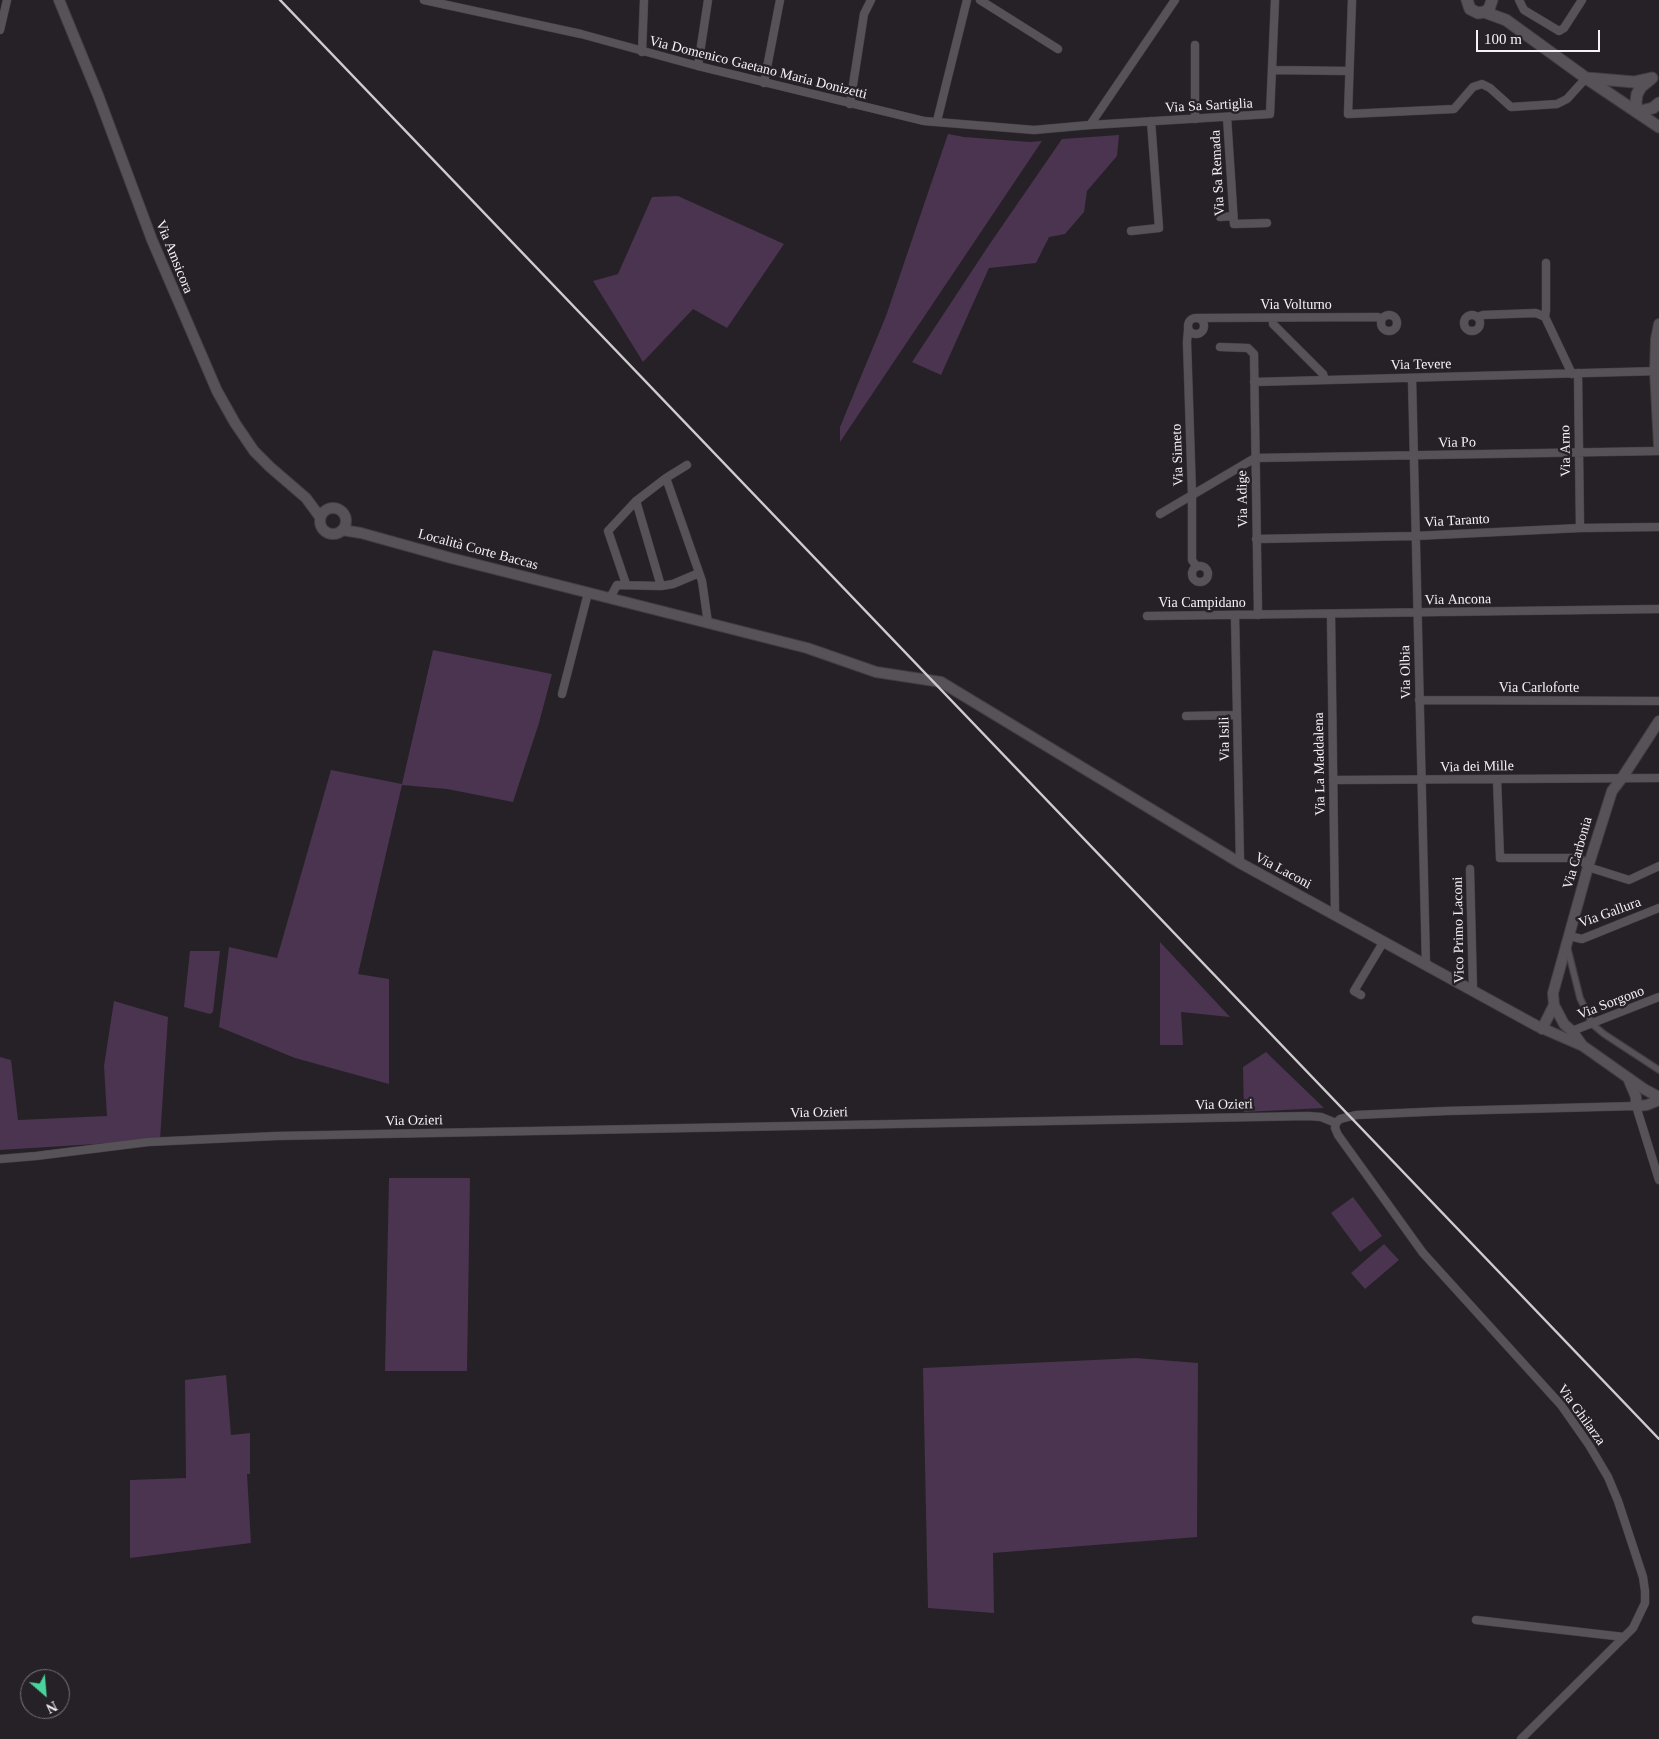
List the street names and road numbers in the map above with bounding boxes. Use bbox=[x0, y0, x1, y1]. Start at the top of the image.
street label: Via Domenico Gaetano Maria Donizetti bbox=[647, 33, 869, 103]
street label: Via Sa Sartiglia bbox=[1165, 95, 1253, 117]
street label: Via Sa Remada bbox=[1207, 129, 1229, 217]
street label: Via Amsicora bbox=[152, 218, 196, 296]
street label: Via Volturno bbox=[1260, 297, 1332, 313]
street label: Via Tevere bbox=[1390, 356, 1452, 374]
street label: Via Simeto bbox=[1169, 423, 1187, 487]
street label: Via Arno bbox=[1557, 425, 1575, 477]
street label: Via Po bbox=[1438, 434, 1476, 452]
street label: Via Adige bbox=[1234, 470, 1252, 528]
street label: Via Taranto bbox=[1424, 511, 1490, 531]
street label: Località Corte Baccas bbox=[416, 526, 540, 574]
street label: Via Ancona bbox=[1425, 591, 1491, 609]
street label: Via Campidano bbox=[1158, 595, 1246, 611]
street label: Via Olbia bbox=[1397, 645, 1415, 699]
street label: Via Carloforte bbox=[1499, 680, 1579, 696]
street label: Via La Maddalena bbox=[1311, 712, 1329, 816]
street label: Via Isili bbox=[1216, 717, 1234, 761]
street label: Via dei Mille bbox=[1440, 758, 1514, 776]
street label: Via Carbonia bbox=[1560, 815, 1596, 891]
street label: Via Laconi bbox=[1252, 849, 1314, 893]
street label: Vico Primo Laconi bbox=[1450, 877, 1468, 983]
street label: Via Gallura bbox=[1577, 894, 1643, 932]
street label: Via Sorgono bbox=[1575, 983, 1647, 1023]
street label: Via Ozieri bbox=[1195, 1096, 1253, 1114]
street label: Via Ozieri bbox=[790, 1104, 848, 1122]
street label: Via Ozieri bbox=[385, 1112, 443, 1130]
street label: Via Ghilarza bbox=[1553, 1381, 1609, 1449]

